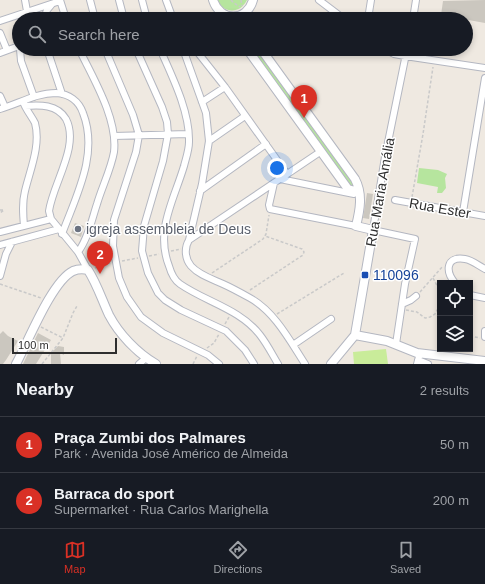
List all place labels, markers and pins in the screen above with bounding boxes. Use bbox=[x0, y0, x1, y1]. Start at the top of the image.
pin: 1 bbox=[291, 85, 317, 118]
place label: igreja assembleia de Deus bbox=[86, 221, 251, 237]
marker: igreja assembleia de Deus bbox=[73, 224, 83, 234]
pin: 2 bbox=[87, 241, 113, 274]
place label: 110096 bbox=[373, 267, 419, 283]
marker: 110096 bbox=[360, 270, 370, 280]

